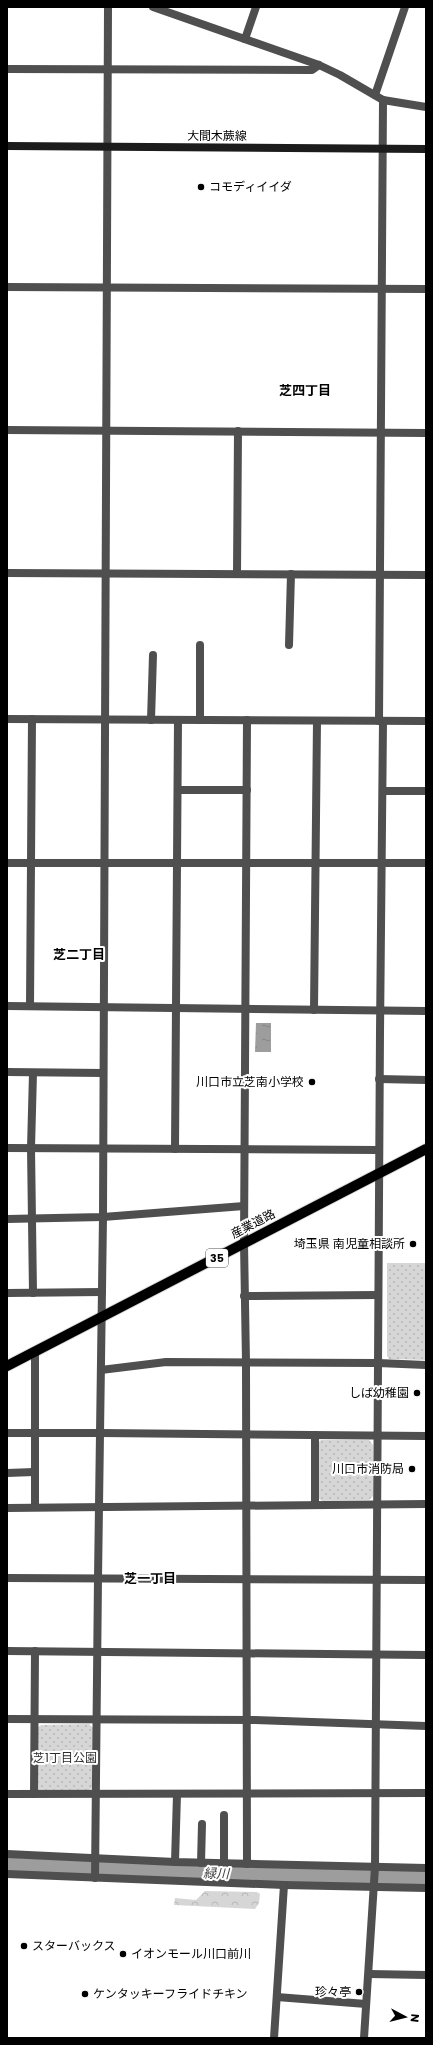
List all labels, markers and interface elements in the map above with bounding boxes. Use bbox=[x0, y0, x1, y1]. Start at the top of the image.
street label: 大間木蕨線 bbox=[187, 127, 247, 144]
place label: コモディイイダ bbox=[209, 178, 292, 195]
marker: コモディイイダ bbox=[196, 182, 206, 192]
district label: 芝四丁目 bbox=[279, 381, 331, 400]
district label: 芝二丁目 bbox=[53, 945, 105, 964]
place label: 川口市立芝南小学校 bbox=[196, 1073, 304, 1090]
marker: 川口市立芝南小学校 bbox=[307, 1077, 317, 1087]
street label: 産業道路 bbox=[228, 1205, 278, 1242]
place label: 埼玉県 南児童相談所 bbox=[294, 1235, 405, 1252]
marker: 埼玉県 南児童相談所 bbox=[408, 1239, 418, 1249]
road number: 35 bbox=[206, 1249, 228, 1267]
place label: しば幼稚園 bbox=[349, 1384, 409, 1401]
marker: しば幼稚園 bbox=[412, 1388, 422, 1398]
place label: 川口市消防局 bbox=[332, 1460, 404, 1477]
marker: 川口市消防局 bbox=[407, 1464, 417, 1474]
district label: 芝一丁目 bbox=[124, 1569, 176, 1588]
park label: 芝1丁目公園 bbox=[33, 1749, 97, 1766]
water label: 緑川 bbox=[203, 1864, 231, 1883]
place label: スターバックス bbox=[32, 1937, 116, 1954]
marker: スターバックス bbox=[19, 1941, 29, 1951]
place label: イオンモール川口前川 bbox=[131, 1945, 251, 1962]
marker: イオンモール川口前川 bbox=[118, 1949, 128, 1959]
place label: 珍々亭 bbox=[315, 1983, 351, 2000]
place label: ケンタッキーフライドチキン bbox=[93, 1985, 248, 2002]
marker: 珍々亭 bbox=[354, 1987, 364, 1997]
marker: ケンタッキーフライドチキン bbox=[80, 1989, 90, 1999]
north arrow bbox=[385, 1997, 425, 2037]
text: N bbox=[406, 2013, 423, 2023]

